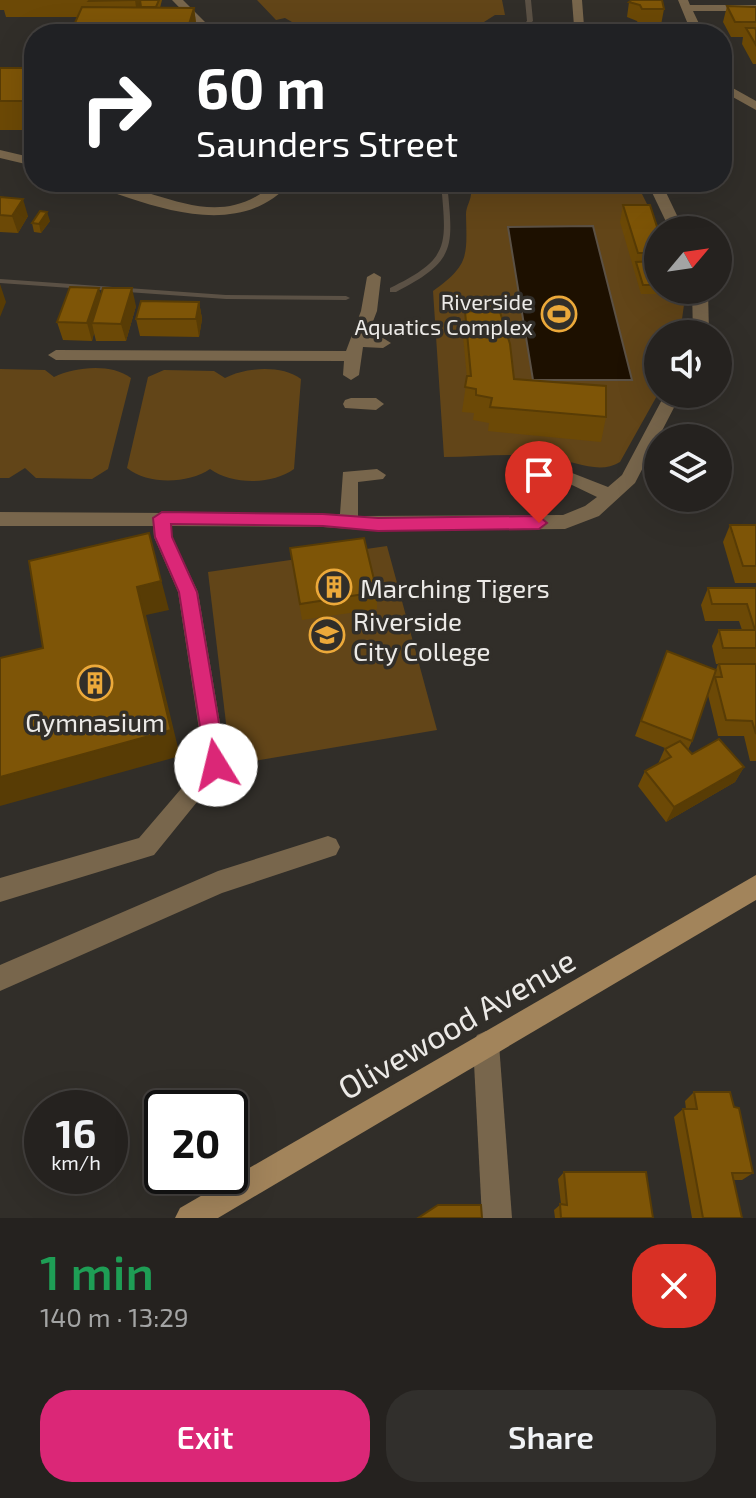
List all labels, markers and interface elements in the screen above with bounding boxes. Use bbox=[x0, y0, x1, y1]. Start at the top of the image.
text: 60 m bbox=[196, 53, 326, 120]
icon: right bbox=[64, 56, 168, 160]
text: Saunders Street bbox=[196, 121, 458, 164]
north arrow bbox=[644, 216, 732, 304]
map controls bbox=[644, 216, 732, 512]
place label: Riverside Aquatics Complex bbox=[354, 288, 533, 339]
sports icon: Riverside Aquatics Complex bbox=[540, 295, 578, 333]
button: sound bbox=[644, 320, 732, 408]
button: layers bbox=[644, 424, 732, 512]
pin bbox=[505, 441, 573, 523]
icon: arrive bbox=[517, 453, 561, 497]
building icon: Marching Tigers bbox=[315, 568, 353, 606]
place label: Marching Tigers bbox=[360, 572, 550, 603]
place label: Riverside City College bbox=[353, 605, 491, 666]
school or university icon: Riverside City College bbox=[308, 616, 346, 654]
building icon: Gymnasium bbox=[76, 664, 114, 702]
place label: Gymnasium bbox=[25, 706, 165, 737]
position arrow bbox=[174, 723, 258, 807]
street label: Olivewood Avenue bbox=[331, 940, 581, 1106]
speed limit sign: 20 bbox=[144, 1090, 248, 1194]
text: 16 bbox=[56, 1108, 96, 1156]
text: km/h bbox=[51, 1150, 101, 1174]
text: 1 min bbox=[40, 1242, 154, 1300]
button: close bbox=[632, 1244, 716, 1328]
text: 140 m · 13:29 bbox=[40, 1301, 189, 1332]
button: Exit bbox=[40, 1390, 370, 1482]
button: Share bbox=[386, 1390, 716, 1482]

